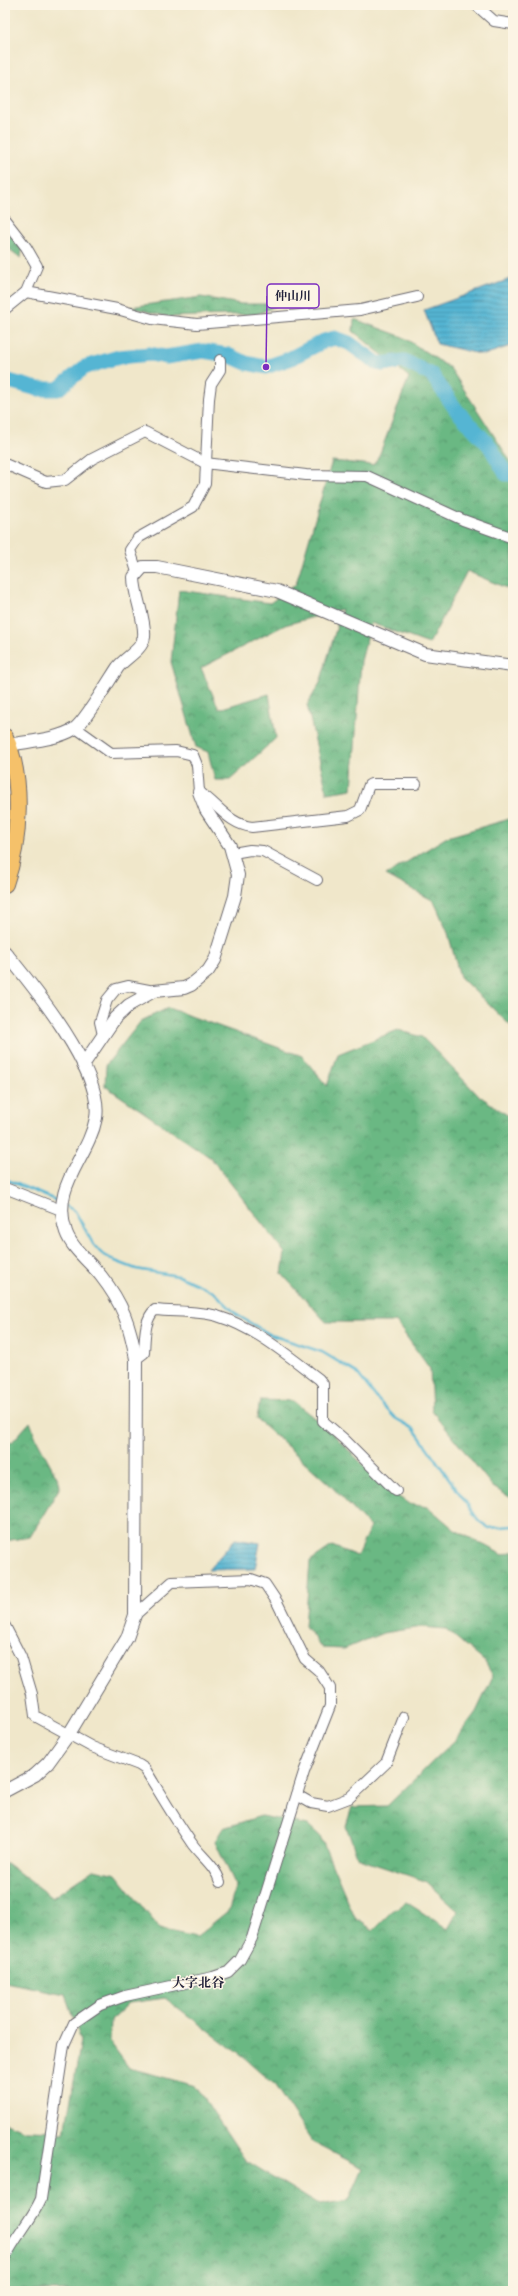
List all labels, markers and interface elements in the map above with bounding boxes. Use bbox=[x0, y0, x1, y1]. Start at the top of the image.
callout: 仲山川 bbox=[267, 284, 319, 308]
text: 仲山川 bbox=[275, 289, 311, 305]
district label: 大字北谷 bbox=[172, 1975, 225, 1993]

